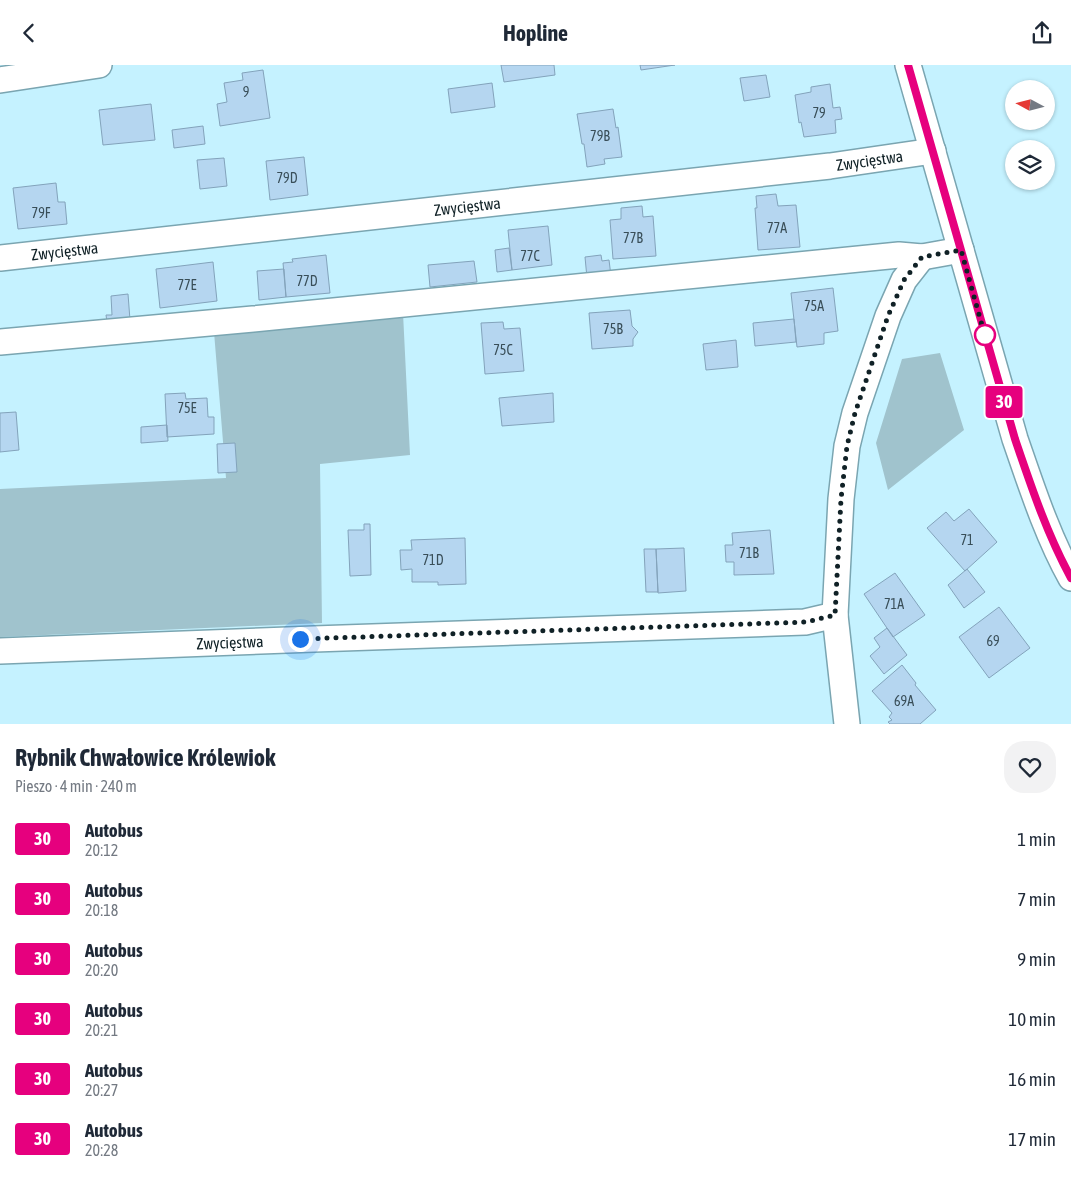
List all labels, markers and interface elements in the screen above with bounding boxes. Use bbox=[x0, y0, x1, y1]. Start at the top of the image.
icon: back bbox=[15, 19, 43, 47]
icon: share bbox=[1028, 19, 1056, 47]
text: Hopline bbox=[503, 20, 568, 46]
north arrow bbox=[1005, 80, 1055, 130]
map controls bbox=[1005, 80, 1055, 190]
house number: 9 bbox=[243, 84, 249, 100]
house number: 79 bbox=[812, 105, 826, 121]
house number: 79B bbox=[590, 128, 610, 144]
button: layers bbox=[1005, 140, 1055, 190]
street label: Zwycięstwa bbox=[835, 146, 904, 174]
house number: 79D bbox=[277, 170, 298, 186]
street label: Zwycięstwa bbox=[433, 194, 502, 219]
house number: 79F bbox=[32, 205, 51, 221]
house number: 77A bbox=[767, 220, 787, 236]
house number: 77B bbox=[623, 230, 643, 246]
street label: Zwycięstwa bbox=[30, 238, 99, 263]
house number: 77C bbox=[520, 248, 540, 264]
house number: 77D bbox=[297, 273, 318, 289]
house number: 77E bbox=[177, 277, 197, 293]
house number: 75A bbox=[804, 298, 824, 314]
house number: 75B bbox=[603, 321, 623, 337]
unlabelled marker bbox=[974, 324, 996, 346]
house number: 75C bbox=[493, 342, 513, 358]
line badge: 30 bbox=[982, 386, 1026, 418]
text: 30 bbox=[996, 391, 1012, 412]
house number: 75E bbox=[177, 400, 197, 416]
house number: 71 bbox=[960, 532, 974, 548]
house number: 71B bbox=[739, 545, 759, 561]
house number: 71D bbox=[423, 552, 444, 568]
house number: 71A bbox=[884, 596, 904, 612]
your location bbox=[288, 627, 313, 652]
street label: Zwycięstwa bbox=[196, 632, 264, 653]
house number: 69 bbox=[986, 633, 1000, 649]
house number: 69A bbox=[894, 693, 914, 709]
button: heart bbox=[1004, 741, 1056, 793]
text: Rybnik Chwałowice Królewiok bbox=[15, 744, 276, 771]
text: Pieszo · 4 min · 240 m bbox=[15, 777, 137, 795]
text: Autobus bbox=[85, 819, 143, 841]
text: 30 bbox=[34, 828, 51, 849]
text: 1 min bbox=[1017, 828, 1056, 850]
text: 20:12 bbox=[85, 841, 118, 859]
text: Autobus bbox=[85, 879, 143, 901]
text: 30 bbox=[34, 888, 51, 909]
text: 7 min bbox=[1017, 888, 1056, 910]
text: 20:18 bbox=[85, 901, 118, 919]
text: Autobus bbox=[85, 939, 143, 961]
text: 30 bbox=[34, 948, 51, 969]
text: 9 min bbox=[1017, 948, 1056, 970]
text: 20:20 bbox=[85, 961, 118, 979]
text: Autobus bbox=[85, 999, 143, 1021]
text: 30 bbox=[34, 1008, 51, 1029]
text: 10 min bbox=[1008, 1008, 1056, 1030]
text: 20:21 bbox=[85, 1021, 118, 1039]
text: Autobus bbox=[85, 1059, 143, 1081]
text: 30 bbox=[34, 1068, 51, 1089]
text: 16 min bbox=[1008, 1068, 1056, 1090]
text: 20:27 bbox=[85, 1081, 118, 1099]
text: Autobus bbox=[85, 1119, 143, 1141]
text: 30 bbox=[34, 1128, 51, 1149]
text: 17 min bbox=[1008, 1128, 1056, 1150]
text: 20:28 bbox=[85, 1141, 118, 1159]

